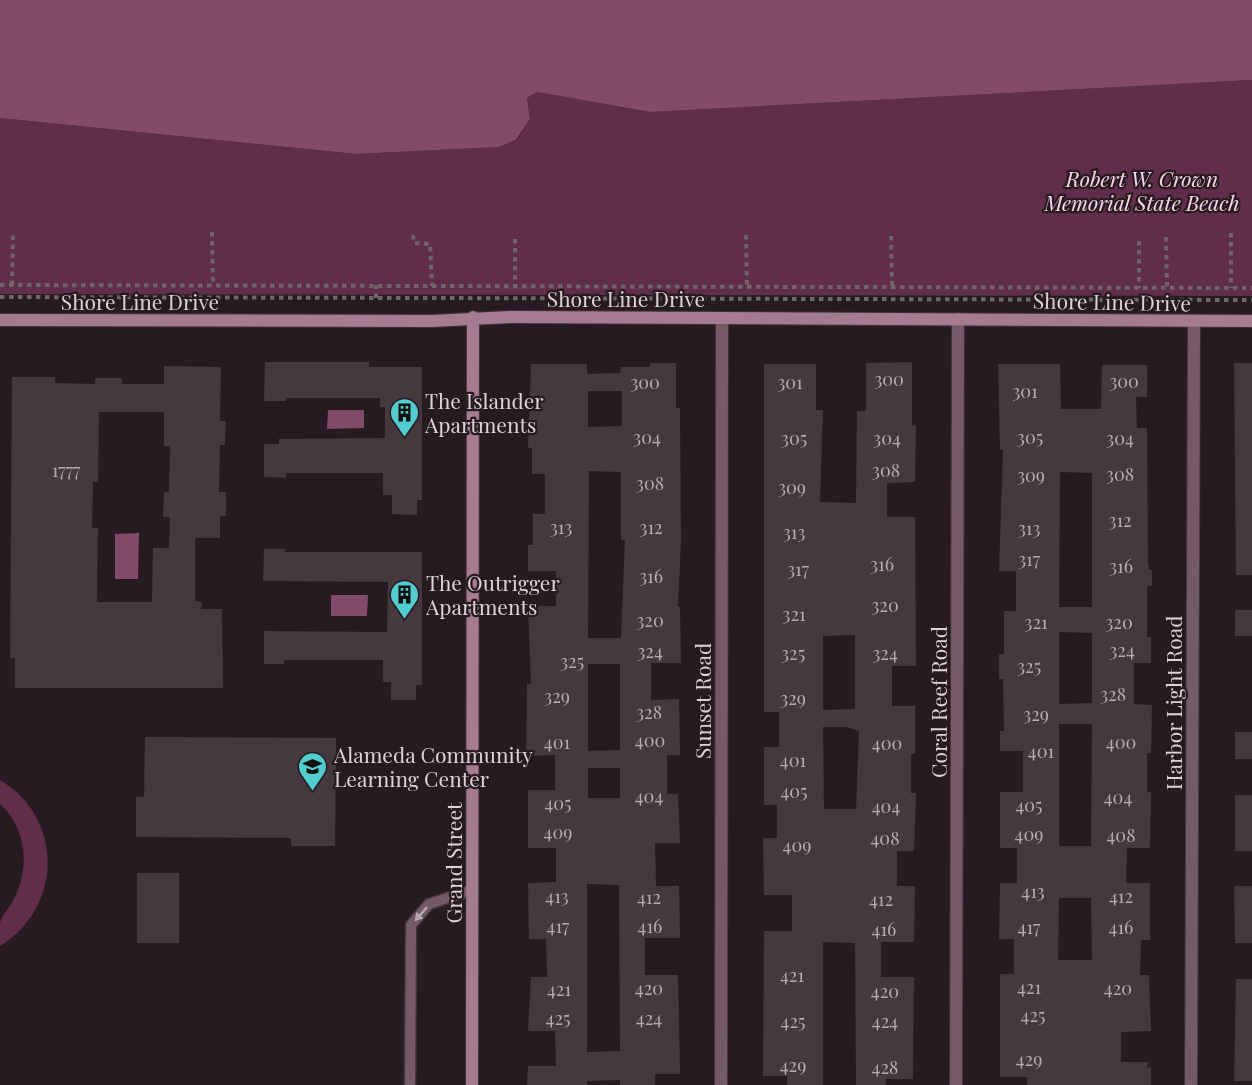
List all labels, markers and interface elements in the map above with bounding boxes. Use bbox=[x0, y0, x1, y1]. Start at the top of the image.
park label: Robert W. Crown Memorial State Beach bbox=[1043, 164, 1240, 216]
street label: Shore Line Drive bbox=[547, 284, 705, 312]
street label: Shore Line Drive bbox=[1033, 286, 1191, 316]
street label: Shore Line Drive bbox=[61, 287, 219, 315]
house number: 300 bbox=[874, 367, 904, 391]
house number: 300 bbox=[1109, 369, 1139, 393]
house number: 300 bbox=[630, 370, 660, 394]
house number: 301 bbox=[777, 370, 803, 394]
house number: 301 bbox=[1012, 379, 1038, 403]
place label: The Islander Apartments bbox=[424, 386, 544, 438]
building icon: The Islander Apartments bbox=[388, 396, 420, 438]
house number: 304 bbox=[633, 425, 661, 449]
house number: 305 bbox=[1017, 425, 1043, 449]
house number: 305 bbox=[781, 426, 807, 450]
house number: 304 bbox=[873, 426, 901, 450]
house number: 304 bbox=[1106, 426, 1134, 450]
house number: 1777 bbox=[52, 458, 81, 482]
house number: 308 bbox=[872, 458, 900, 482]
house number: 308 bbox=[1106, 462, 1134, 486]
house number: 309 bbox=[1017, 463, 1045, 487]
house number: 308 bbox=[636, 471, 664, 495]
house number: 309 bbox=[778, 475, 806, 499]
house number: 312 bbox=[1108, 508, 1132, 532]
house number: 313 bbox=[550, 515, 572, 539]
house number: 312 bbox=[639, 515, 663, 539]
house number: 313 bbox=[1018, 516, 1040, 540]
house number: 313 bbox=[783, 520, 805, 544]
house number: 317 bbox=[1018, 547, 1041, 571]
house number: 316 bbox=[870, 552, 894, 576]
house number: 316 bbox=[1109, 554, 1133, 578]
house number: 317 bbox=[787, 557, 810, 581]
house number: 316 bbox=[639, 564, 663, 588]
place label: The Outrigger Apartments bbox=[425, 568, 560, 620]
building icon: The Outrigger Apartments bbox=[389, 578, 421, 620]
house number: 320 bbox=[871, 593, 899, 617]
house number: 321 bbox=[782, 602, 806, 626]
house number: 320 bbox=[636, 608, 664, 632]
house number: 321 bbox=[1024, 610, 1048, 634]
house number: 320 bbox=[1105, 610, 1133, 634]
street label: Harbor Light Road bbox=[1159, 616, 1187, 790]
street label: Coral Reef Road bbox=[924, 626, 952, 778]
house number: 324 bbox=[1109, 638, 1135, 662]
house number: 324 bbox=[637, 639, 663, 663]
house number: 325 bbox=[781, 641, 805, 665]
house number: 324 bbox=[872, 641, 898, 665]
street label: Sunset Road bbox=[688, 643, 716, 759]
house number: 325 bbox=[560, 649, 584, 673]
house number: 325 bbox=[1017, 654, 1041, 678]
house number: 328 bbox=[1100, 682, 1126, 706]
house number: 329 bbox=[544, 684, 570, 708]
house number: 329 bbox=[780, 686, 806, 710]
house number: 328 bbox=[636, 700, 662, 724]
house number: 329 bbox=[1023, 702, 1049, 726]
house number: 400 bbox=[635, 728, 665, 752]
house number: 401 bbox=[544, 730, 571, 754]
house number: 400 bbox=[1106, 730, 1136, 754]
house number: 400 bbox=[872, 731, 902, 755]
house number: 401 bbox=[1028, 739, 1055, 763]
place label: Alameda Community Learning Center bbox=[333, 740, 533, 792]
house number: 401 bbox=[780, 748, 807, 772]
school or university icon: Alameda Community Learning Center bbox=[297, 750, 329, 792]
house number: 405 bbox=[780, 779, 808, 803]
house number: 404 bbox=[635, 784, 663, 808]
house number: 404 bbox=[1104, 785, 1132, 809]
house number: 405 bbox=[544, 791, 572, 815]
house number: 405 bbox=[1015, 793, 1043, 817]
house number: 404 bbox=[872, 794, 900, 818]
street label: Grand Street bbox=[439, 802, 467, 923]
house number: 409 bbox=[544, 820, 572, 844]
house number: 409 bbox=[1015, 822, 1043, 846]
house number: 408 bbox=[1106, 823, 1136, 847]
house number: 408 bbox=[870, 826, 900, 850]
house number: 409 bbox=[783, 833, 811, 857]
house number: 413 bbox=[1021, 879, 1045, 903]
house number: 413 bbox=[545, 884, 569, 908]
house number: 412 bbox=[1109, 884, 1133, 908]
house number: 412 bbox=[637, 885, 661, 909]
house number: 412 bbox=[869, 887, 893, 911]
one-way arrow bbox=[415, 906, 428, 921]
house number: 417 bbox=[547, 914, 570, 938]
house number: 416 bbox=[638, 914, 662, 938]
house number: 417 bbox=[1018, 915, 1041, 939]
house number: 416 bbox=[1109, 915, 1133, 939]
house number: 416 bbox=[872, 917, 896, 941]
house number: 421 bbox=[780, 963, 804, 987]
house number: 421 bbox=[1017, 975, 1041, 999]
house number: 420 bbox=[635, 976, 663, 1000]
house number: 420 bbox=[1104, 976, 1132, 1000]
house number: 421 bbox=[547, 977, 571, 1001]
house number: 420 bbox=[871, 979, 899, 1003]
house number: 425 bbox=[1021, 1003, 1045, 1027]
house number: 425 bbox=[546, 1006, 570, 1030]
house number: 424 bbox=[636, 1006, 662, 1030]
house number: 425 bbox=[781, 1009, 805, 1033]
house number: 424 bbox=[872, 1009, 898, 1033]
house number: 429 bbox=[1016, 1047, 1042, 1071]
house number: 429 bbox=[780, 1053, 806, 1077]
house number: 428 bbox=[872, 1055, 898, 1079]

